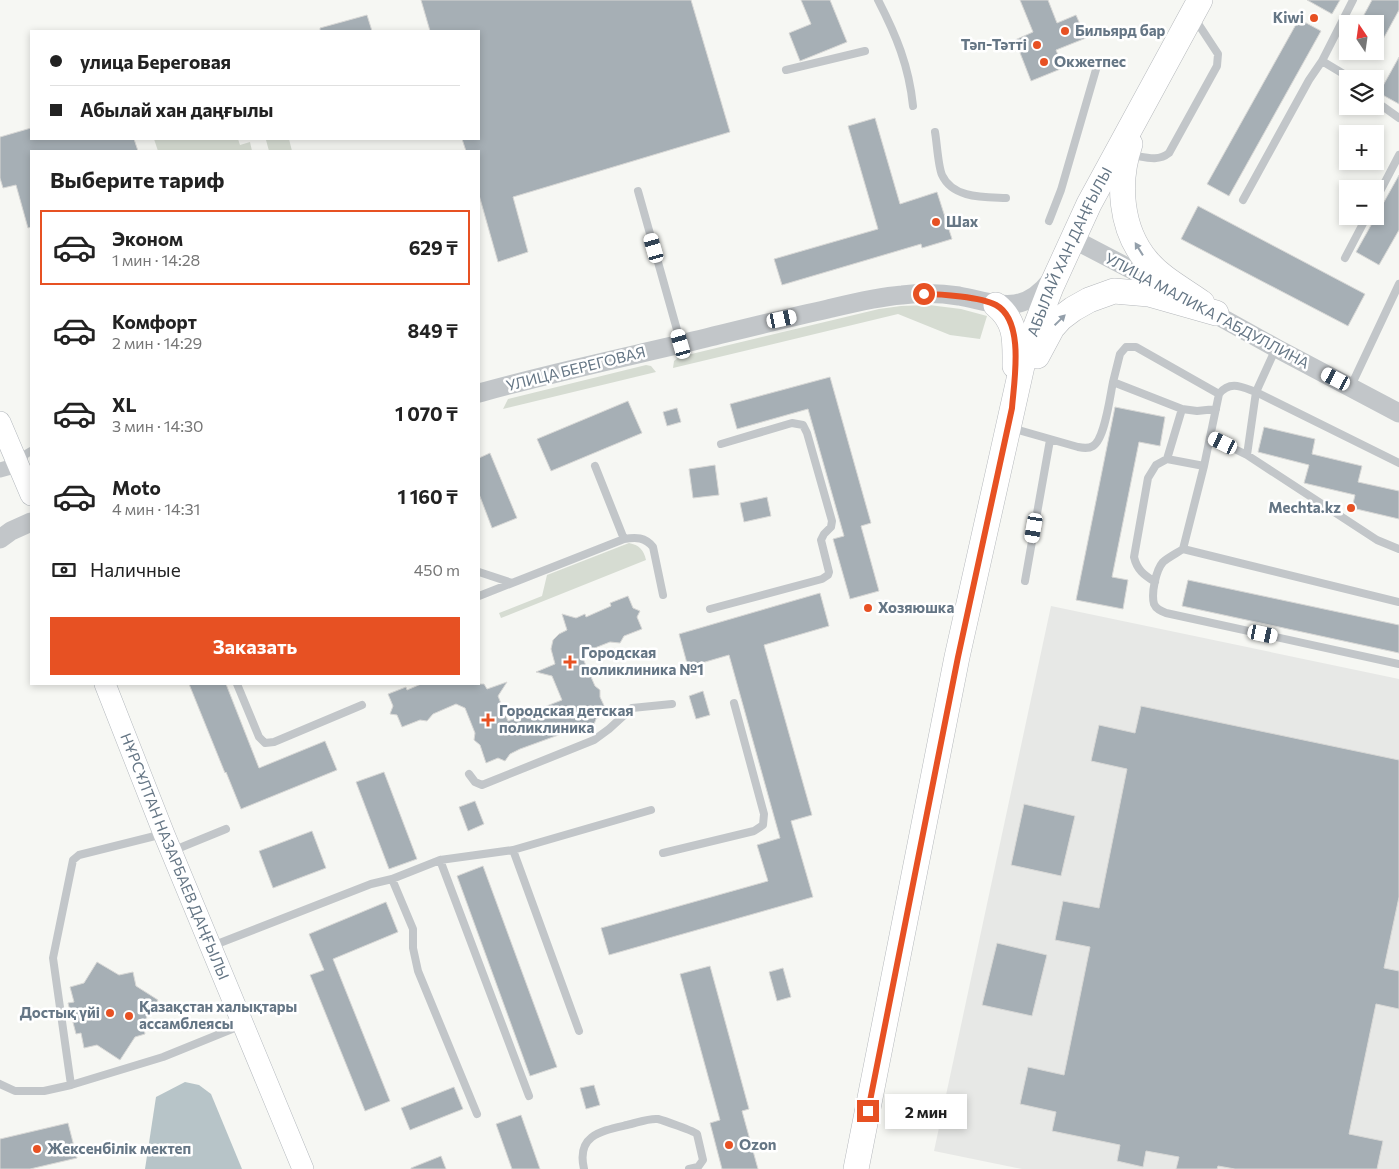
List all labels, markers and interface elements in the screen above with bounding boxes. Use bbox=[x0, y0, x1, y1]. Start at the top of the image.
place label: Kiwi bbox=[1273, 8, 1304, 26]
marker: Kiwi bbox=[1308, 12, 1320, 24]
north arrow bbox=[1339, 15, 1384, 60]
map controls bbox=[1339, 15, 1384, 225]
place label: Бильярд бар bbox=[1075, 21, 1166, 39]
marker: Бильярд бар bbox=[1059, 25, 1071, 37]
place label: Тәп-Тәтті bbox=[961, 35, 1027, 53]
marker: Тәп-Тәтті bbox=[1031, 39, 1043, 51]
text: улица Береговая bbox=[80, 50, 231, 73]
place label: Окжетпес bbox=[1054, 52, 1126, 70]
marker: Окжетпес bbox=[1038, 56, 1050, 68]
button: layers bbox=[1339, 70, 1384, 115]
text: Абылай хан даңғылы bbox=[80, 98, 273, 121]
button: + bbox=[1339, 125, 1384, 170]
street label: АБЫЛАЙ ХАН ДАҢҒЫЛЫ bbox=[1023, 164, 1115, 339]
text: Выберите тариф bbox=[50, 166, 224, 193]
button: − bbox=[1339, 180, 1384, 225]
place label: Шах bbox=[946, 212, 979, 230]
marker: Шах bbox=[930, 216, 942, 228]
icon: car bbox=[52, 225, 97, 270]
text: Эконом bbox=[112, 227, 183, 250]
car bbox=[642, 232, 665, 264]
text: 629 ₸ bbox=[409, 236, 458, 259]
one-way arrow bbox=[1134, 242, 1143, 255]
street label: УЛИЦА МАЛИКА ГАБДУЛЛИНА bbox=[1102, 248, 1313, 372]
text: 1 мин · 14:28 bbox=[112, 250, 200, 269]
route start bbox=[913, 283, 935, 305]
icon: car bbox=[52, 308, 97, 353]
car bbox=[765, 309, 798, 329]
text: Комфорт bbox=[112, 310, 197, 333]
one-way arrow bbox=[1054, 314, 1066, 326]
text: 849 ₸ bbox=[408, 319, 458, 342]
car bbox=[669, 328, 692, 360]
text: 2 мин · 14:29 bbox=[112, 333, 202, 352]
street label: УЛИЦА БЕРЕГОВАЯ bbox=[504, 342, 647, 394]
car bbox=[1319, 366, 1352, 392]
icon: car bbox=[52, 391, 97, 436]
text: XL bbox=[112, 393, 137, 416]
text: 1 070 ₸ bbox=[395, 402, 458, 425]
text: 3 мин · 14:30 bbox=[112, 416, 204, 435]
car bbox=[1206, 430, 1239, 456]
icon: car bbox=[52, 474, 97, 519]
text: Moto bbox=[112, 476, 161, 499]
text: 1 160 ₸ bbox=[398, 485, 458, 508]
place label: Mechta.kz bbox=[1268, 498, 1341, 516]
text: 4 мин · 14:31 bbox=[112, 499, 200, 518]
marker: Mechta.kz bbox=[1345, 502, 1357, 514]
car bbox=[1024, 512, 1043, 544]
icon: cash bbox=[50, 556, 78, 584]
text: Наличные bbox=[90, 558, 181, 581]
text: 450 m bbox=[414, 560, 460, 579]
place label: Хозяюшка bbox=[878, 598, 954, 616]
marker: Хозяюшка bbox=[862, 602, 874, 614]
button: Заказать bbox=[50, 617, 460, 675]
car bbox=[1246, 624, 1279, 644]
place label: Городская поликлиника №1 bbox=[581, 643, 704, 678]
marker: Городская поликлиника №1 bbox=[563, 655, 577, 669]
place label: Городская детская поликлиника bbox=[499, 701, 633, 736]
marker: Городская детская поликлиника bbox=[481, 713, 495, 727]
street label: НҰРСҰЛТАН НАЗАРБАЕВ ДАҢҒЫЛЫ bbox=[117, 730, 234, 982]
place label: Қазақстан халықтары ассамблеясы bbox=[139, 997, 297, 1032]
place label: Достық үйі bbox=[20, 1003, 100, 1021]
marker: Достық үйі bbox=[104, 1007, 116, 1019]
marker: Қазақстан халықтары ассамблеясы bbox=[123, 1010, 135, 1022]
callout: 2 мин bbox=[886, 1094, 968, 1128]
route end bbox=[857, 1100, 879, 1122]
text: 2 мин bbox=[905, 1102, 947, 1121]
place label: Ozon bbox=[739, 1135, 777, 1153]
place label: Жексенбілік мектеп bbox=[47, 1139, 191, 1157]
marker: Ozon bbox=[723, 1139, 735, 1151]
marker: Жексенбілік мектеп bbox=[31, 1143, 43, 1155]

